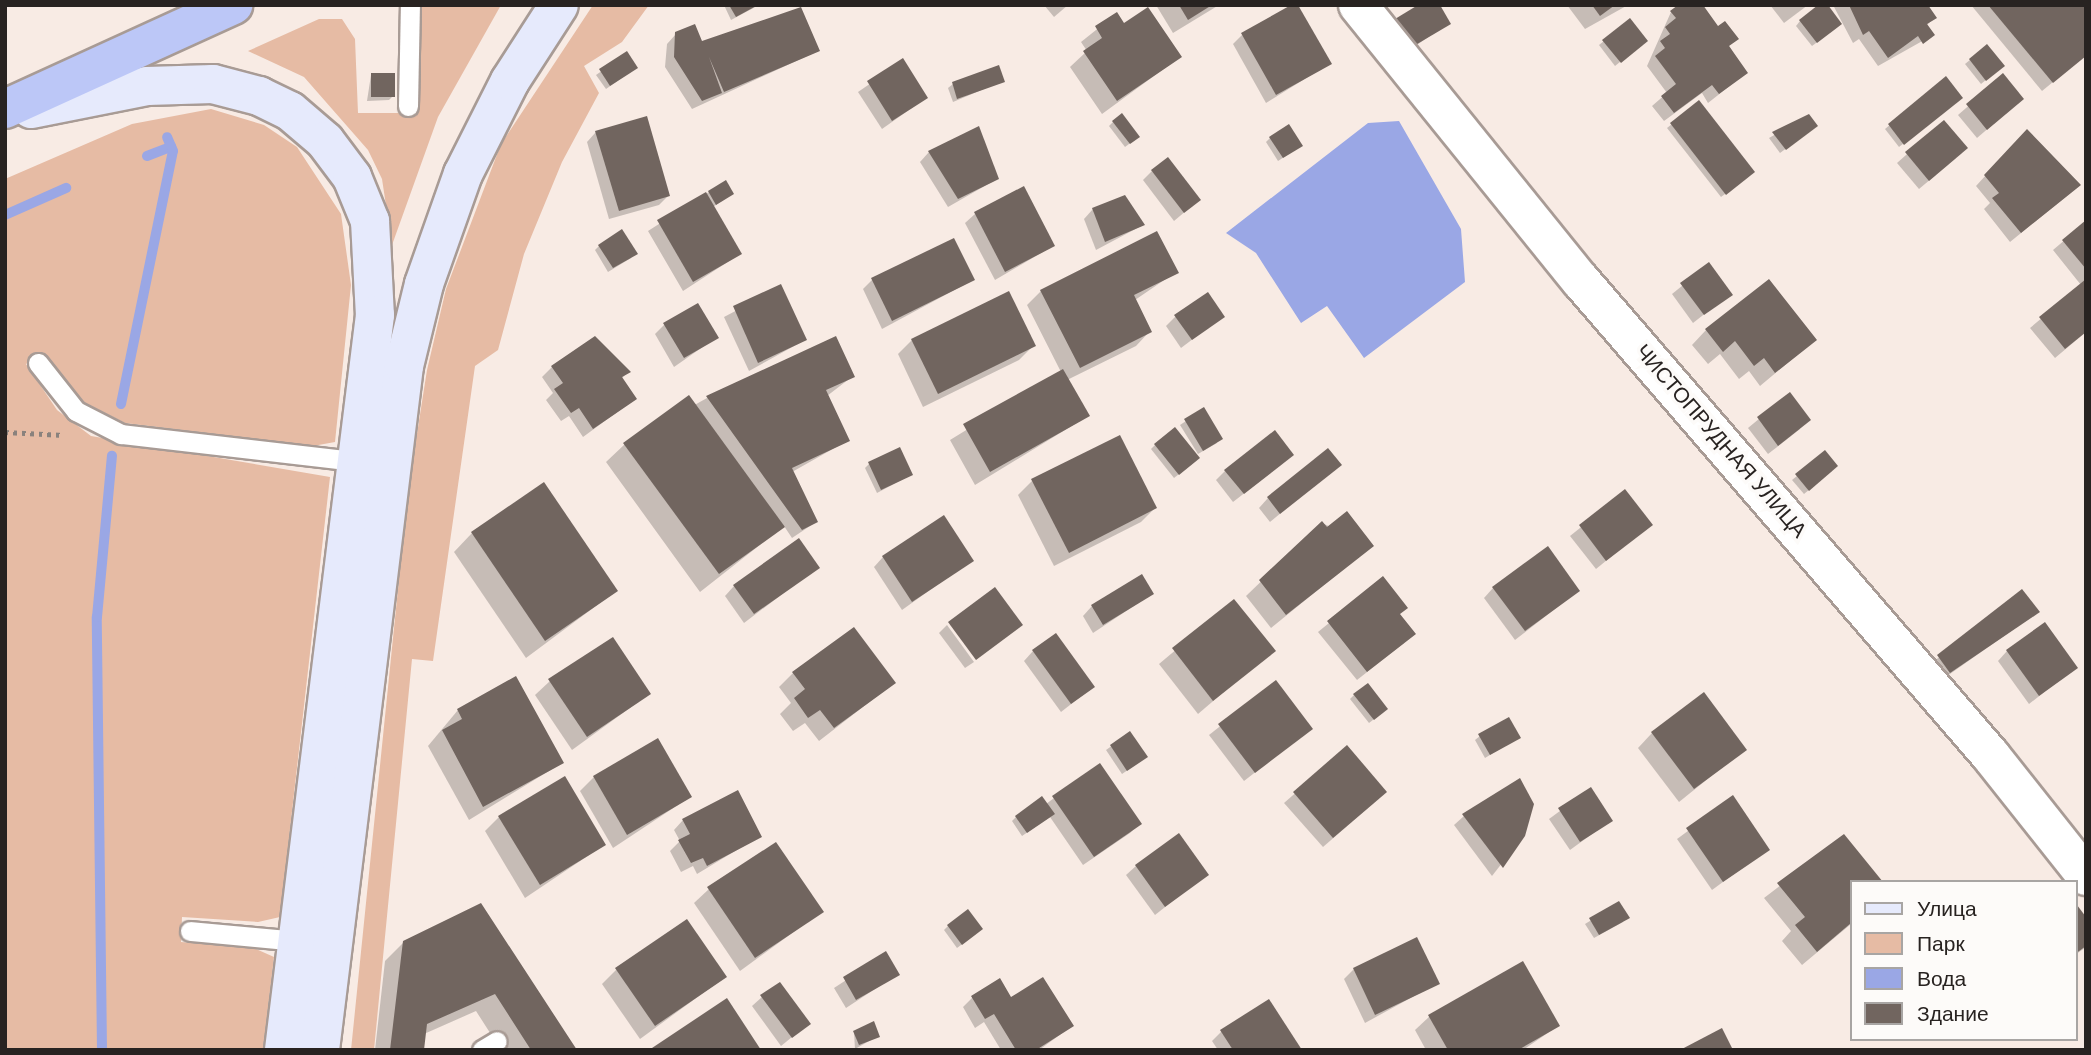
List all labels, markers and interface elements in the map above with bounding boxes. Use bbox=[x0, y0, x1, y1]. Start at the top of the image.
street label: ЧИСТОПРУДНАЯ УЛИЦА bbox=[1630, 339, 1812, 543]
legend bbox=[1850, 880, 2077, 1041]
text: Улица bbox=[1917, 895, 1977, 923]
text: Парк bbox=[1917, 930, 1965, 958]
text: Вода bbox=[1917, 965, 1966, 993]
text: Здание bbox=[1917, 1000, 1989, 1028]

